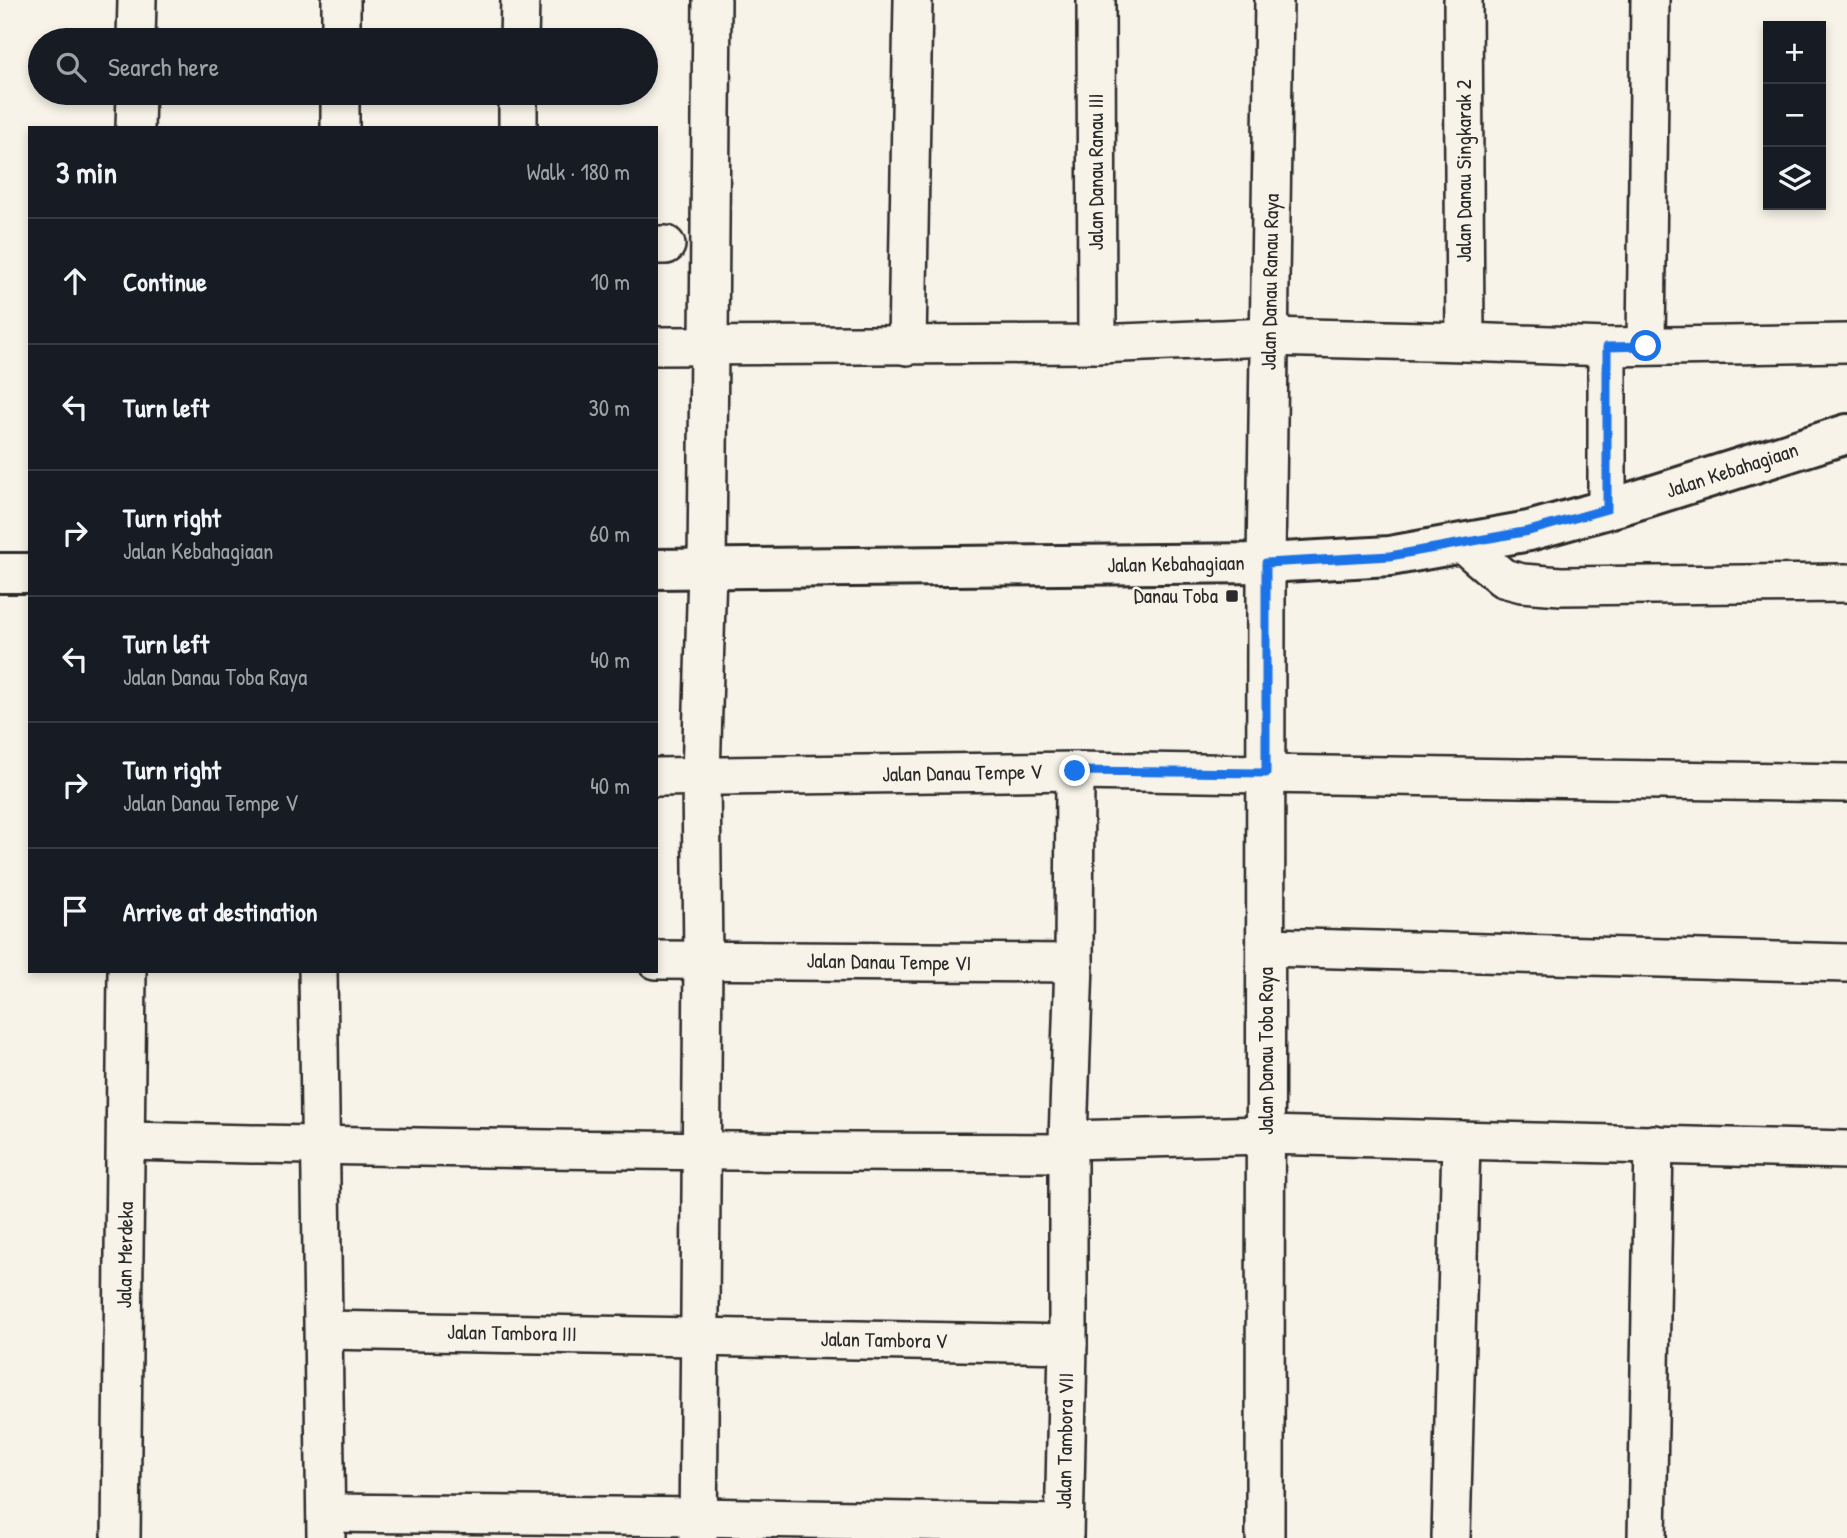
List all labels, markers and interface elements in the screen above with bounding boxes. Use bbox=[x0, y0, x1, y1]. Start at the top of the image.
map controls bbox=[1763, 21, 1826, 210]
button: + bbox=[1763, 21, 1826, 84]
search box bbox=[28, 28, 658, 105]
icon: search bbox=[52, 48, 90, 86]
text: Search here bbox=[108, 49, 219, 84]
street label: Jalan Danau Singkarak 2 bbox=[1449, 79, 1478, 263]
button: − bbox=[1763, 84, 1826, 147]
street label: Jalan Danau Ranau III bbox=[1081, 94, 1110, 250]
button: layers bbox=[1763, 147, 1826, 210]
text: 3 min bbox=[56, 152, 117, 192]
text: Walk · 180 m bbox=[526, 156, 630, 187]
street label: Jalan Danau Ranau Raya bbox=[1253, 193, 1286, 371]
icon: ahead bbox=[56, 262, 94, 300]
text: Continue bbox=[123, 264, 207, 299]
text: 10 m bbox=[590, 266, 630, 297]
route start bbox=[1630, 330, 1661, 361]
icon: left bbox=[56, 388, 94, 426]
text: Turn left bbox=[123, 390, 209, 425]
text: 30 m bbox=[588, 392, 630, 423]
street label: Jalan Kebahagiaan bbox=[1662, 434, 1802, 505]
text: Turn right bbox=[123, 500, 221, 535]
icon: right bbox=[56, 514, 94, 552]
text: 60 m bbox=[590, 518, 630, 549]
text: Jalan Kebahagiaan bbox=[123, 535, 274, 566]
street label: Jalan Kebahagiaan bbox=[1107, 548, 1245, 579]
place label: Danau Toba bbox=[1134, 581, 1218, 610]
marker: Danau Toba bbox=[1224, 588, 1240, 604]
text: Turn left bbox=[123, 626, 209, 661]
icon: left bbox=[56, 640, 94, 678]
text: 40 m bbox=[590, 644, 630, 675]
text: Jalan Danau Toba Raya bbox=[123, 661, 307, 692]
text: Turn right bbox=[123, 752, 221, 787]
route end bbox=[1059, 755, 1090, 786]
street label: Jalan Danau Tempe V bbox=[882, 757, 1042, 788]
icon: right bbox=[56, 766, 94, 804]
text: 40 m bbox=[590, 770, 630, 801]
text: Jalan Danau Tempe V bbox=[123, 787, 298, 818]
icon: arrive bbox=[56, 892, 94, 930]
text: Arrive at destination bbox=[123, 894, 318, 929]
street label: Jalan Danau Tempe VI bbox=[806, 946, 972, 977]
street label: Jalan Danau Toba Raya bbox=[1251, 967, 1280, 1135]
street label: Jalan Merdeka bbox=[109, 1201, 140, 1309]
street label: Jalan Tambora III bbox=[447, 1317, 577, 1348]
street label: Jalan Tambora V bbox=[820, 1324, 948, 1355]
street label: Jalan Tambora VII bbox=[1049, 1373, 1080, 1509]

